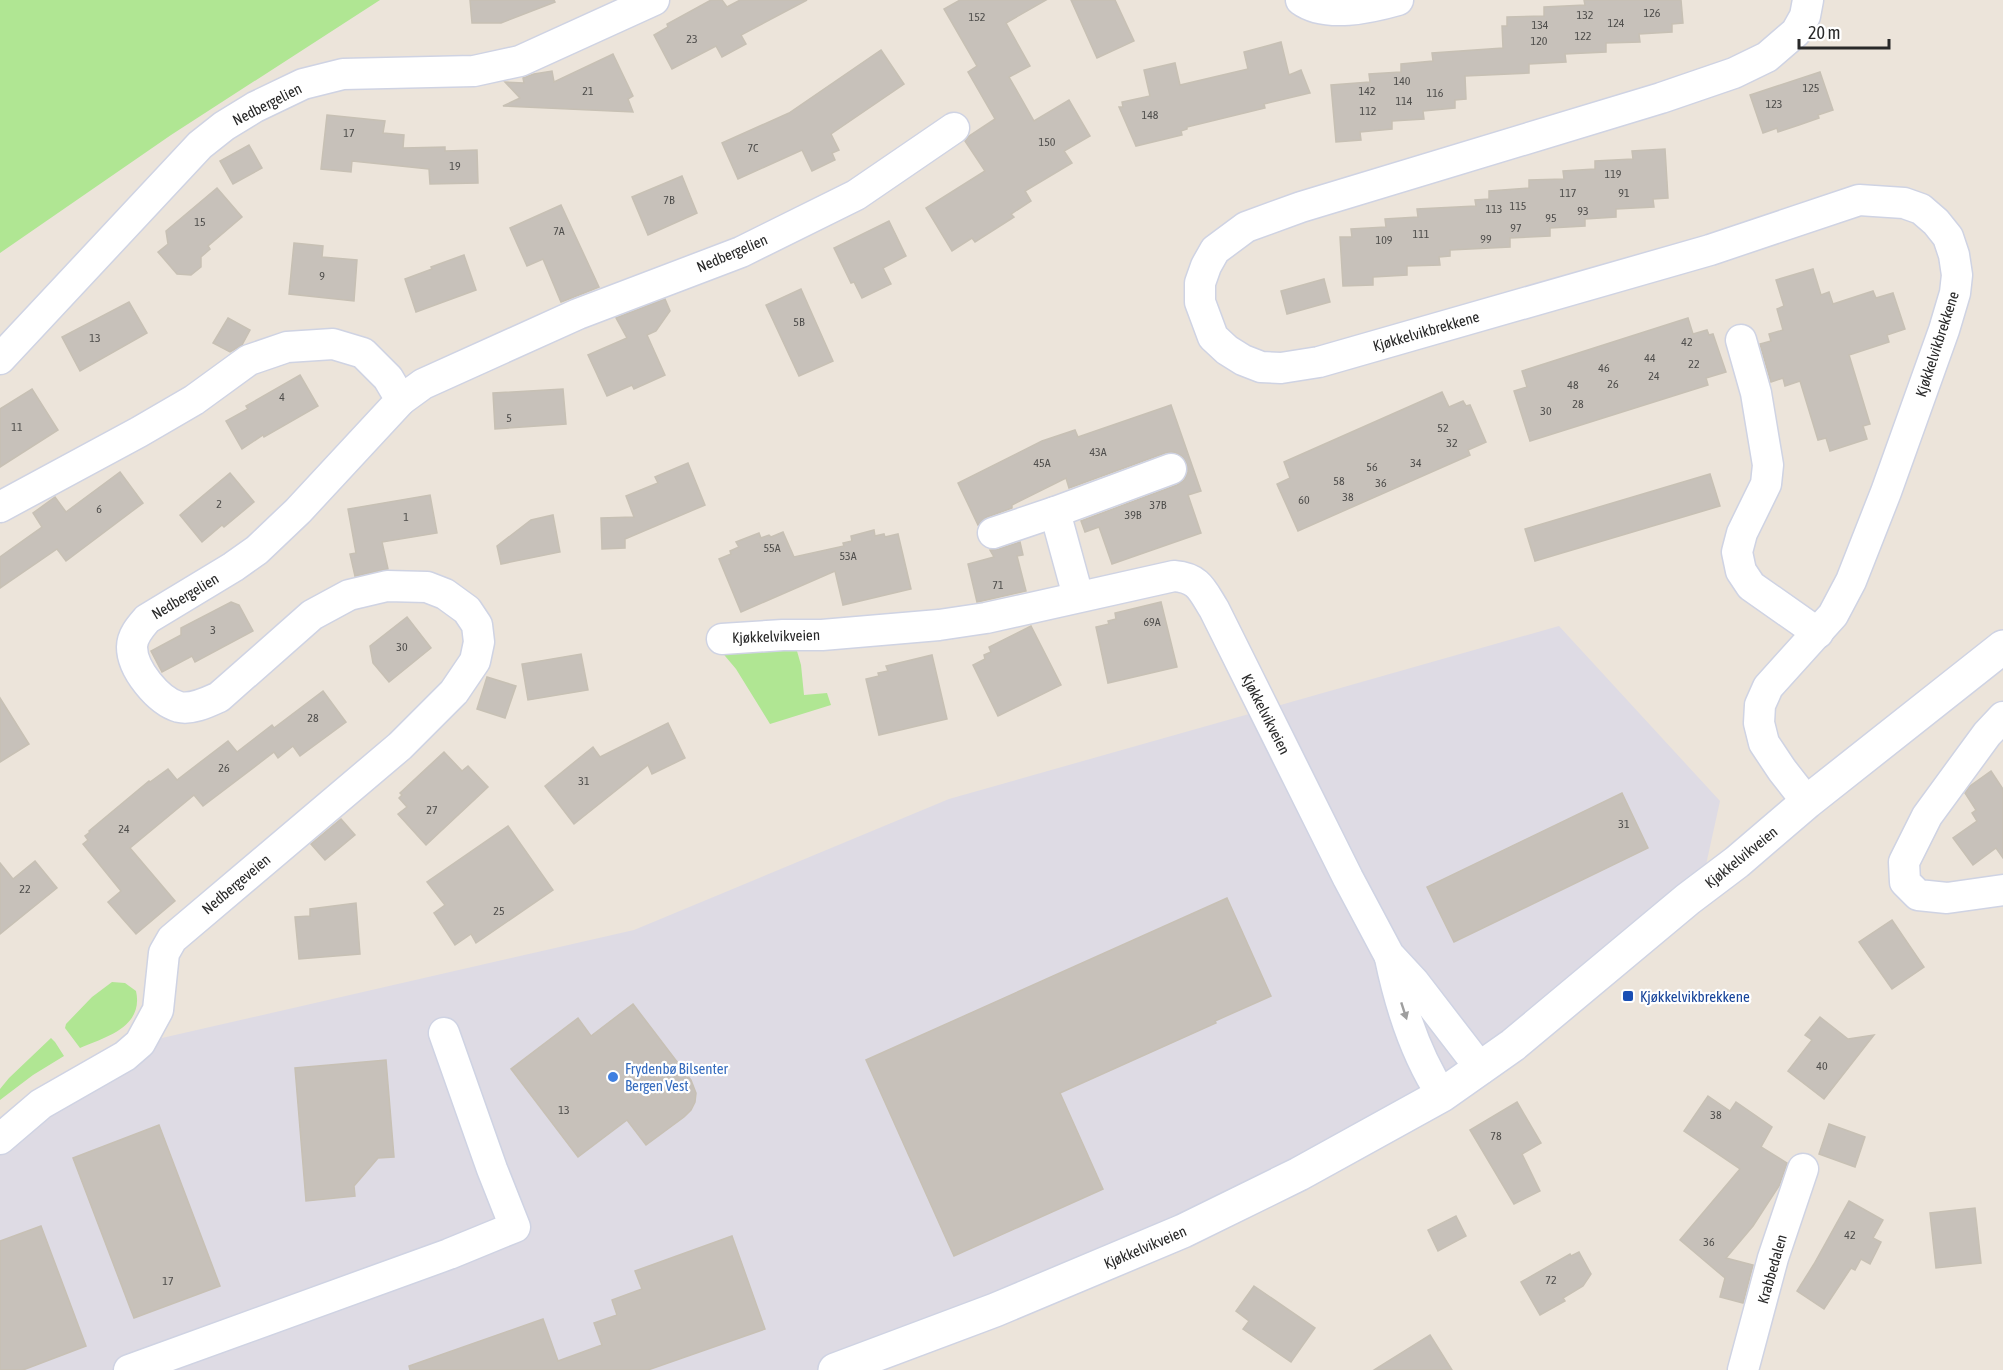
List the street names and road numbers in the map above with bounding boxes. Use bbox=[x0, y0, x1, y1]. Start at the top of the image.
street label: Nedbergelien bbox=[230, 79, 304, 129]
street label: Nedbergelien bbox=[694, 231, 770, 275]
street label: Kjøkkelvikbrekkene bbox=[1912, 289, 1962, 399]
street label: Kjøkkelvikbrekkene bbox=[1371, 308, 1481, 354]
street label: Nedbergelien bbox=[148, 569, 222, 623]
street label: Kjøkkelvikveien bbox=[732, 626, 820, 646]
street label: Kjøkkelvikveien bbox=[1238, 671, 1294, 757]
street label: Kjøkkelvikveien bbox=[1701, 823, 1781, 891]
street label: Nedbergeveien bbox=[198, 851, 274, 917]
street label: Kjøkkelvikveien bbox=[1101, 1222, 1189, 1272]
street label: Krabbedalen bbox=[1754, 1232, 1790, 1306]

